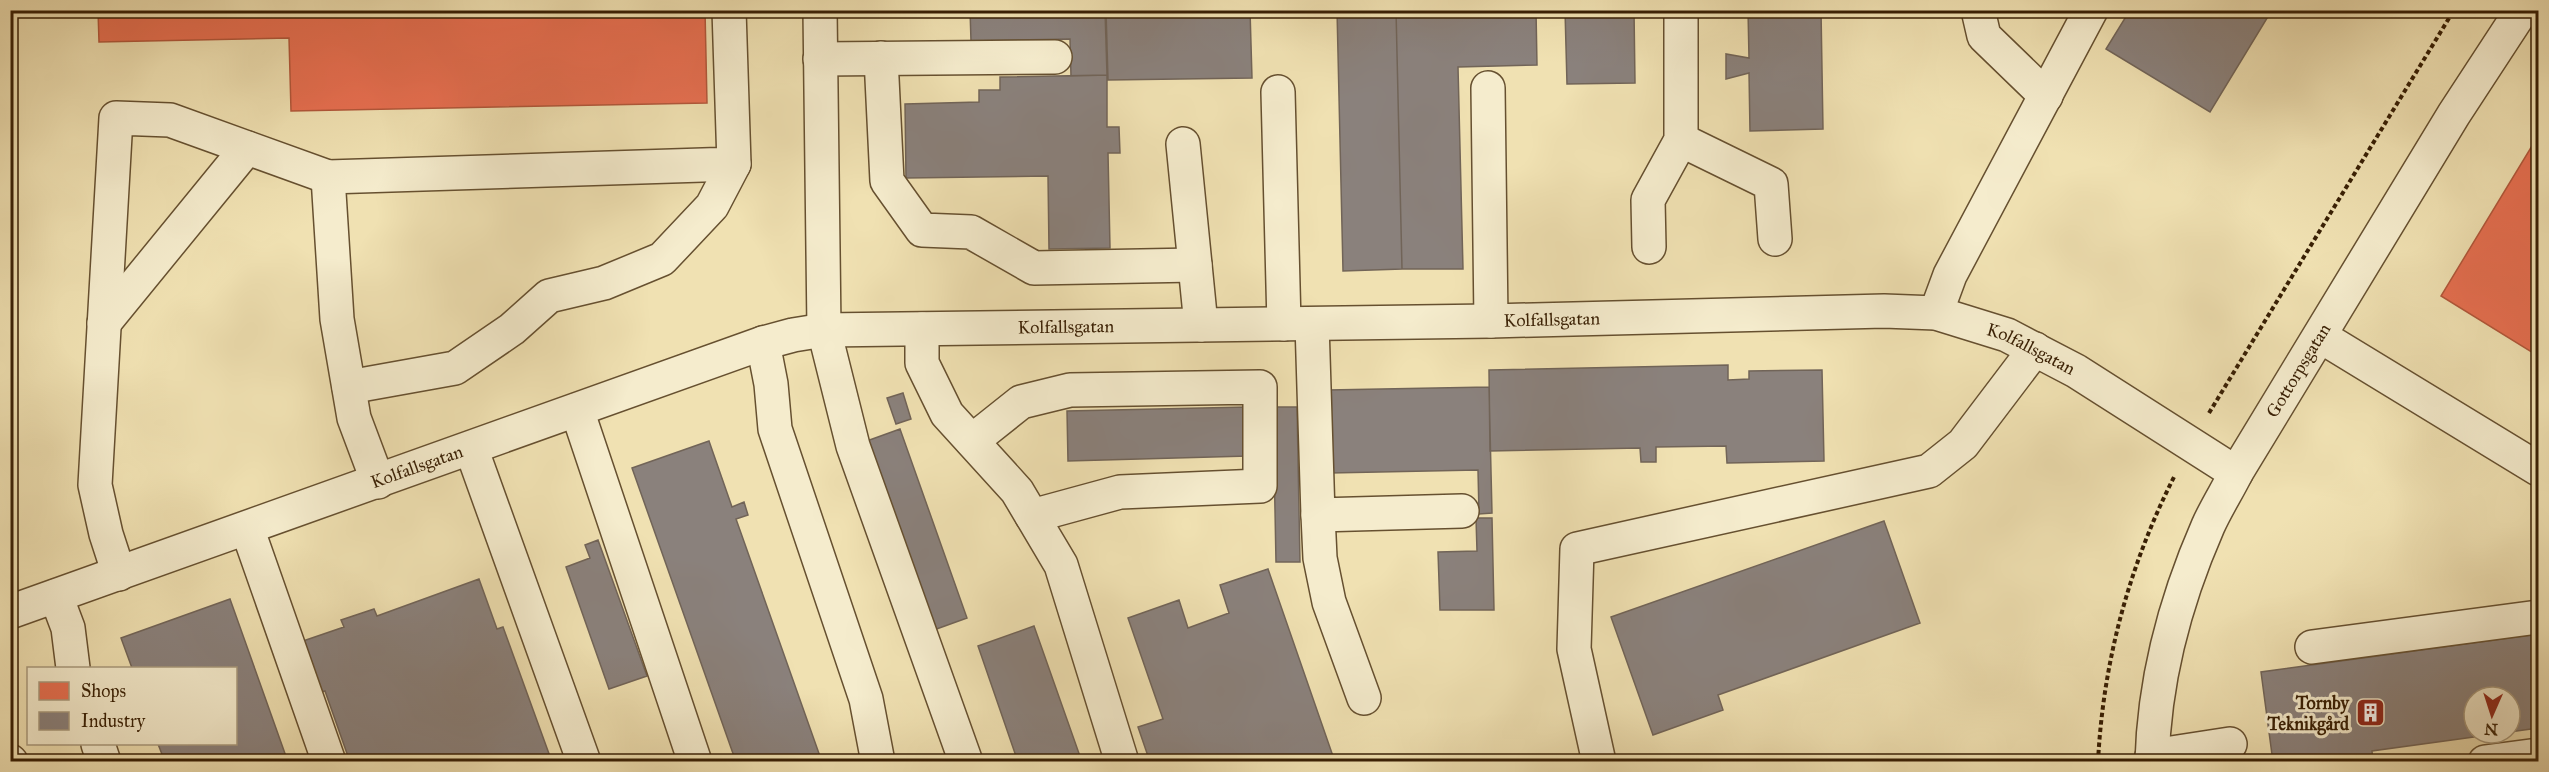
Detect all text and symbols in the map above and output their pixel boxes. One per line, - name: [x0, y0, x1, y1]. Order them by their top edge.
- street label: Kolfallsgatan: [1503, 307, 1601, 332]
- street label: Kolfallsgatan: [1018, 315, 1114, 339]
- street label: Kolfallsgatan: [1984, 318, 2079, 380]
- street label: Gottorpsgatan: [2261, 319, 2335, 422]
- street label: Kolfallsgatan: [368, 440, 466, 493]
- legend: [27, 667, 237, 745]
- text: Shops: [81, 680, 126, 702]
- north arrow: [2462, 685, 2522, 745]
- place label: Tornby Teknikgård: [2267, 692, 2351, 736]
- building icon: Tornby Teknikgård: [2354, 697, 2386, 729]
- text: Industry: [81, 710, 146, 732]
- text: N: [2484, 720, 2499, 739]

